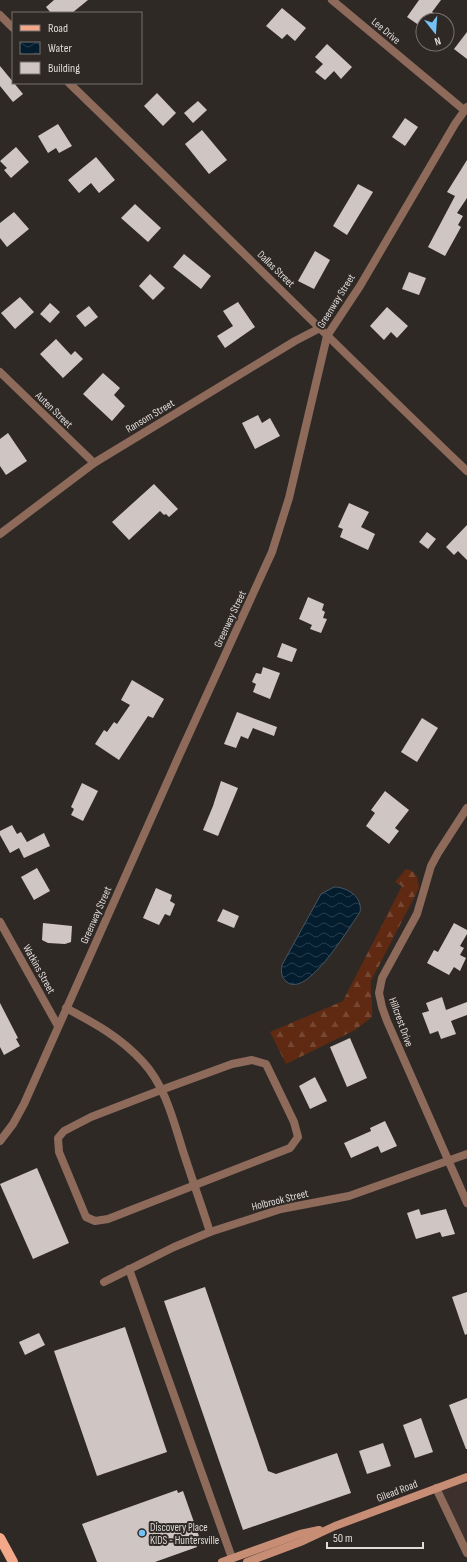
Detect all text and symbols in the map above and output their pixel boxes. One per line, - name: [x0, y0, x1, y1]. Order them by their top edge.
- legend: [12, 12, 142, 84]
- north arrow: [415, 12, 455, 52]
- street label: Lee Drive: [369, 15, 403, 47]
- text: Road: [48, 21, 68, 36]
- text: N: [433, 34, 442, 48]
- text: Water: [48, 41, 72, 56]
- text: Building: [48, 61, 80, 76]
- street label: Dallas Street: [255, 248, 298, 290]
- street label: Greenway Street: [314, 271, 358, 330]
- street label: Auten Street: [32, 388, 76, 431]
- street label: Ransom Street: [123, 396, 177, 436]
- street label: Greenway Street: [211, 588, 249, 650]
- street label: Greenway Street: [78, 884, 115, 946]
- street label: Watkins Street: [20, 942, 58, 996]
- street label: Hillcrest Drive: [386, 995, 416, 1049]
- street label: Holbrook Street: [250, 1187, 310, 1213]
- street label: Gilead Road: [375, 1477, 420, 1505]
- place label: Discovery Place KIDS - Huntersville: [150, 1521, 219, 1547]
- scale bar: [327, 1524, 423, 1550]
- marker: Discovery Place KIDS - Huntersville: [137, 1528, 147, 1538]
- text: 50 m: [333, 1531, 353, 1546]

